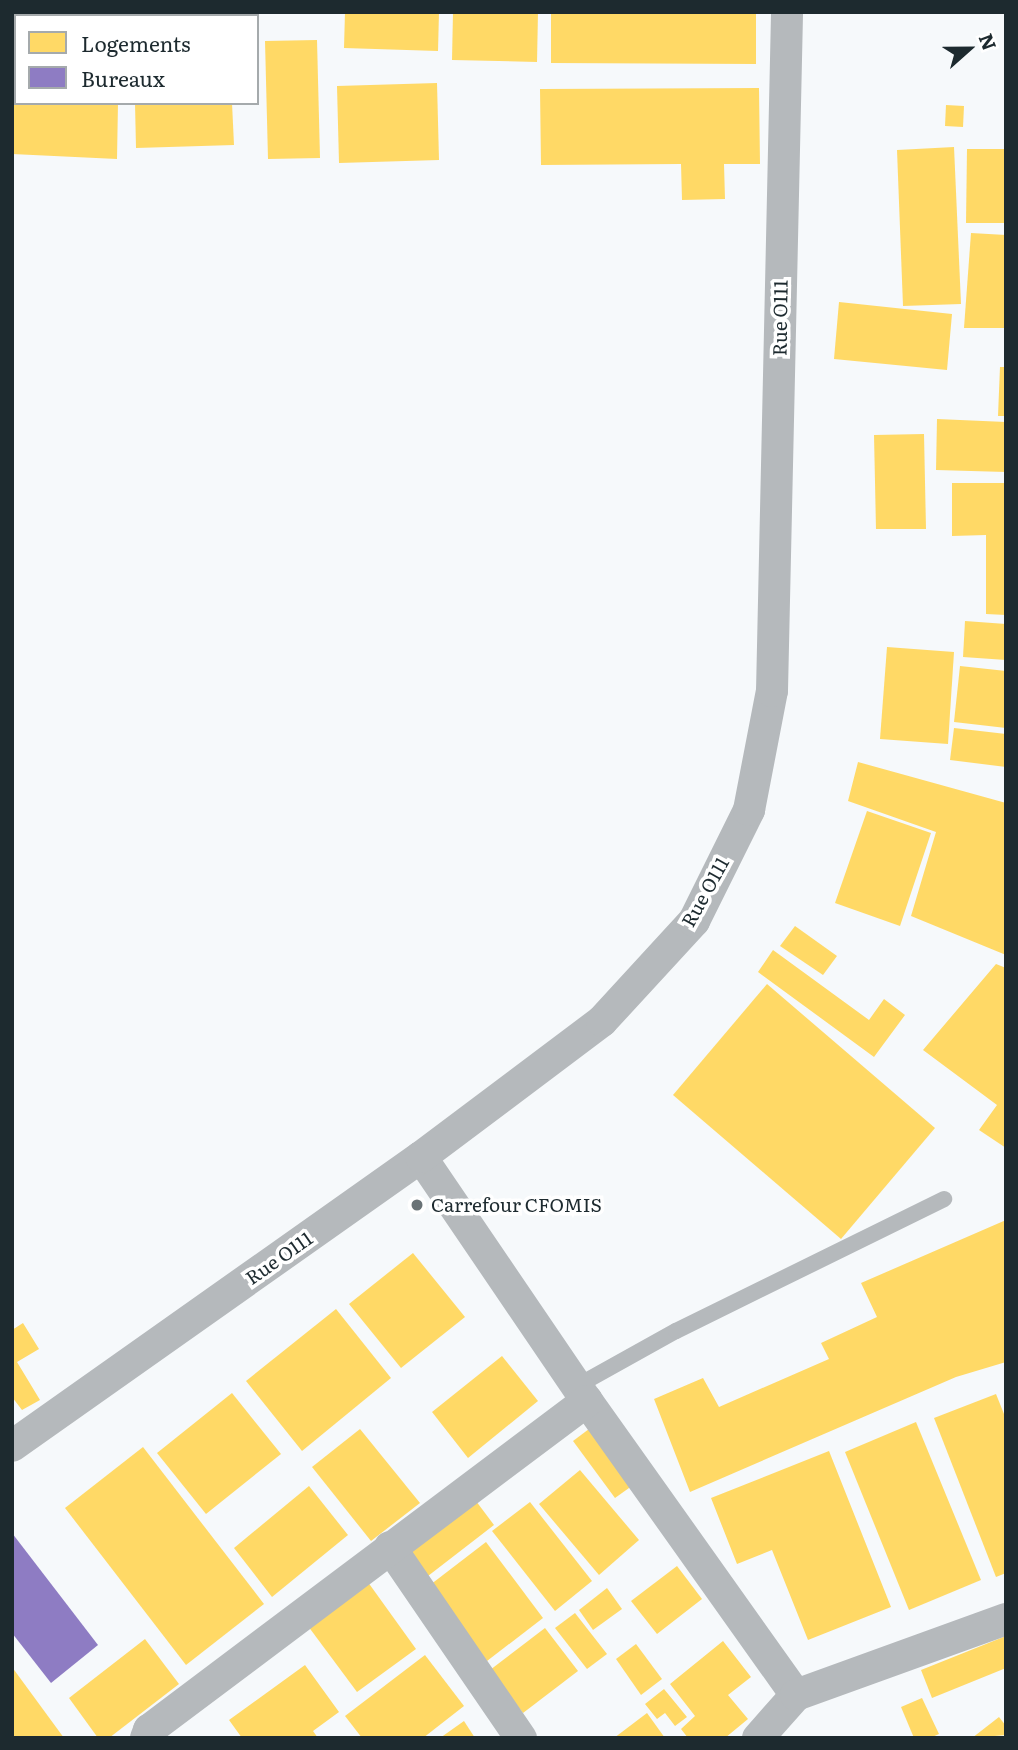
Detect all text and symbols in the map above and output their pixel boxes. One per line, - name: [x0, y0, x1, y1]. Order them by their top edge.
- legend: [14, 14, 259, 105]
- north arrow: [934, 14, 1004, 84]
- text: Logements: [81, 27, 190, 58]
- text: N: [973, 29, 1005, 54]
- text: Bureaux: [81, 62, 165, 93]
- street label: Rue O111: [768, 280, 792, 356]
- street label: Rue O111: [677, 853, 733, 931]
- place label: Carrefour CFOMIS: [431, 1194, 602, 1216]
- marker: Carrefour CFOMIS: [409, 1197, 425, 1213]
- street label: Rue O111: [241, 1227, 317, 1289]

